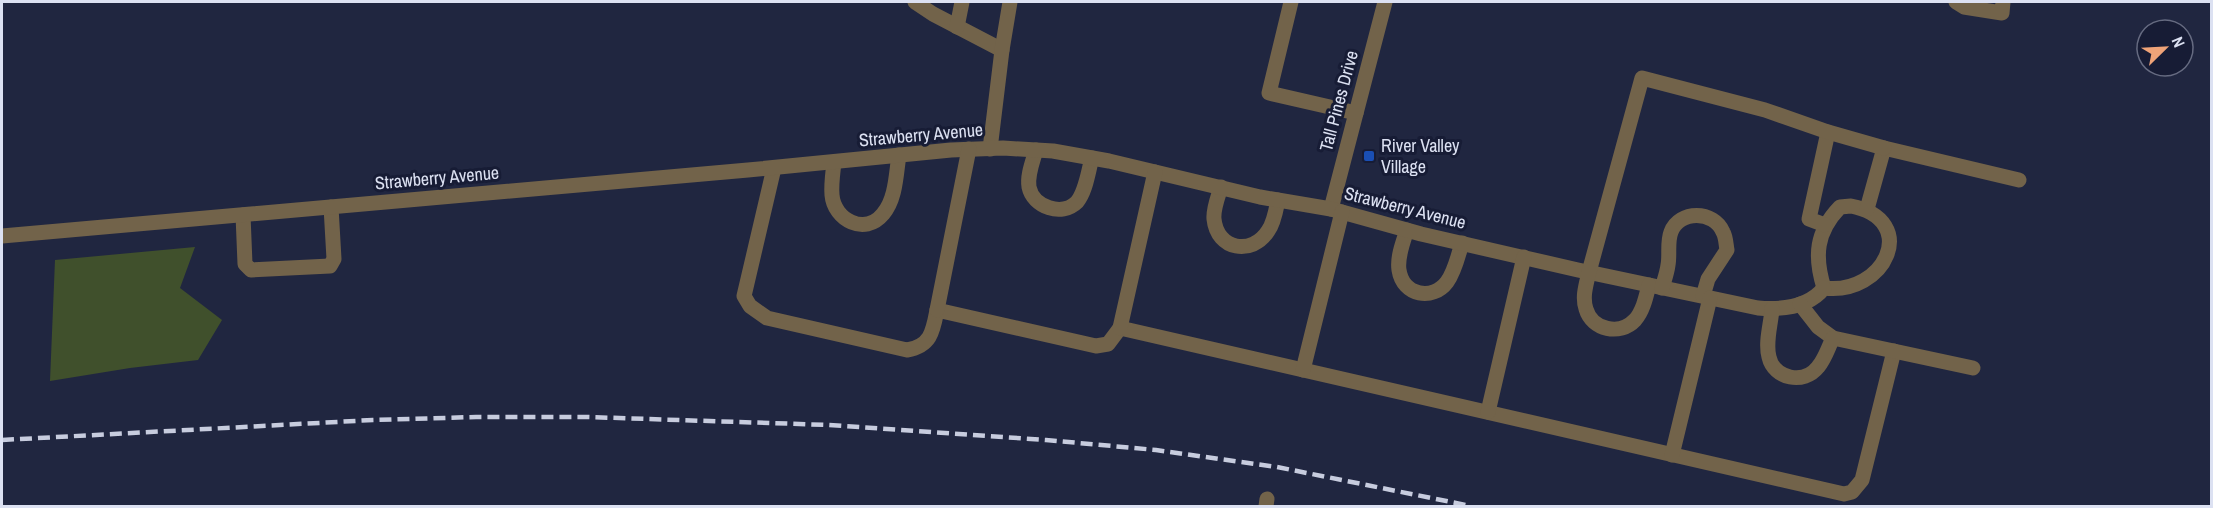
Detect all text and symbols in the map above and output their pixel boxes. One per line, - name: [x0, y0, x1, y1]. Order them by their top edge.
- north arrow: [2135, 18, 2195, 78]
- text: N: [2167, 33, 2191, 51]
- street label: Tall Pines Drive: [1313, 48, 1364, 154]
- street label: Strawberry Avenue: [858, 117, 984, 152]
- place label: River Valley Village: [1381, 133, 1460, 179]
- marker: River Valley Village: [1362, 149, 1376, 163]
- street label: Strawberry Avenue: [374, 160, 500, 195]
- street label: Strawberry Avenue: [1342, 180, 1469, 235]

